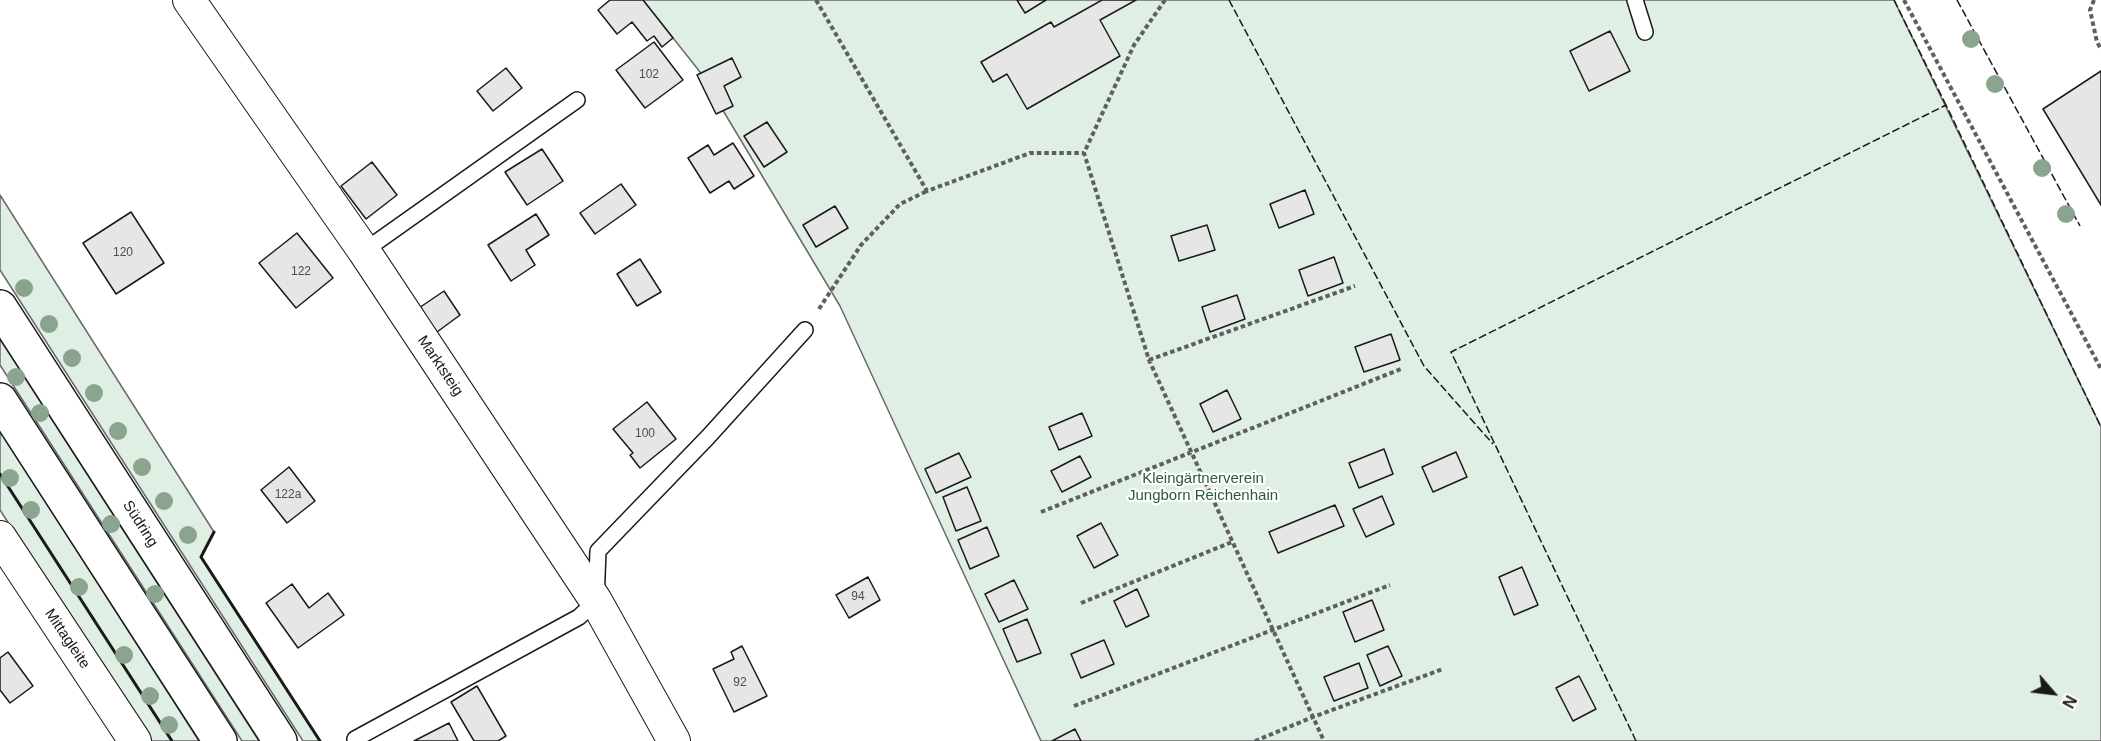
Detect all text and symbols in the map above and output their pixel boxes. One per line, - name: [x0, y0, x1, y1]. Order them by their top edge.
- house number: 102: [639, 68, 659, 82]
- house number: 120: [113, 246, 133, 260]
- house number: 122: [291, 265, 311, 279]
- street label: Marktsteig: [413, 332, 467, 400]
- house number: 100: [635, 427, 655, 441]
- park label: Kleingärtnerverein Jungborn Reichenhain: [1128, 470, 1278, 505]
- house number: 122a: [275, 488, 301, 502]
- street label: Südring: [118, 497, 162, 551]
- house number: 94: [851, 590, 865, 604]
- street label: Mittagleite: [40, 606, 94, 672]
- north arrow: [2023, 663, 2083, 723]
- house number: 92: [733, 676, 747, 690]
- text: N: [2059, 693, 2080, 711]

